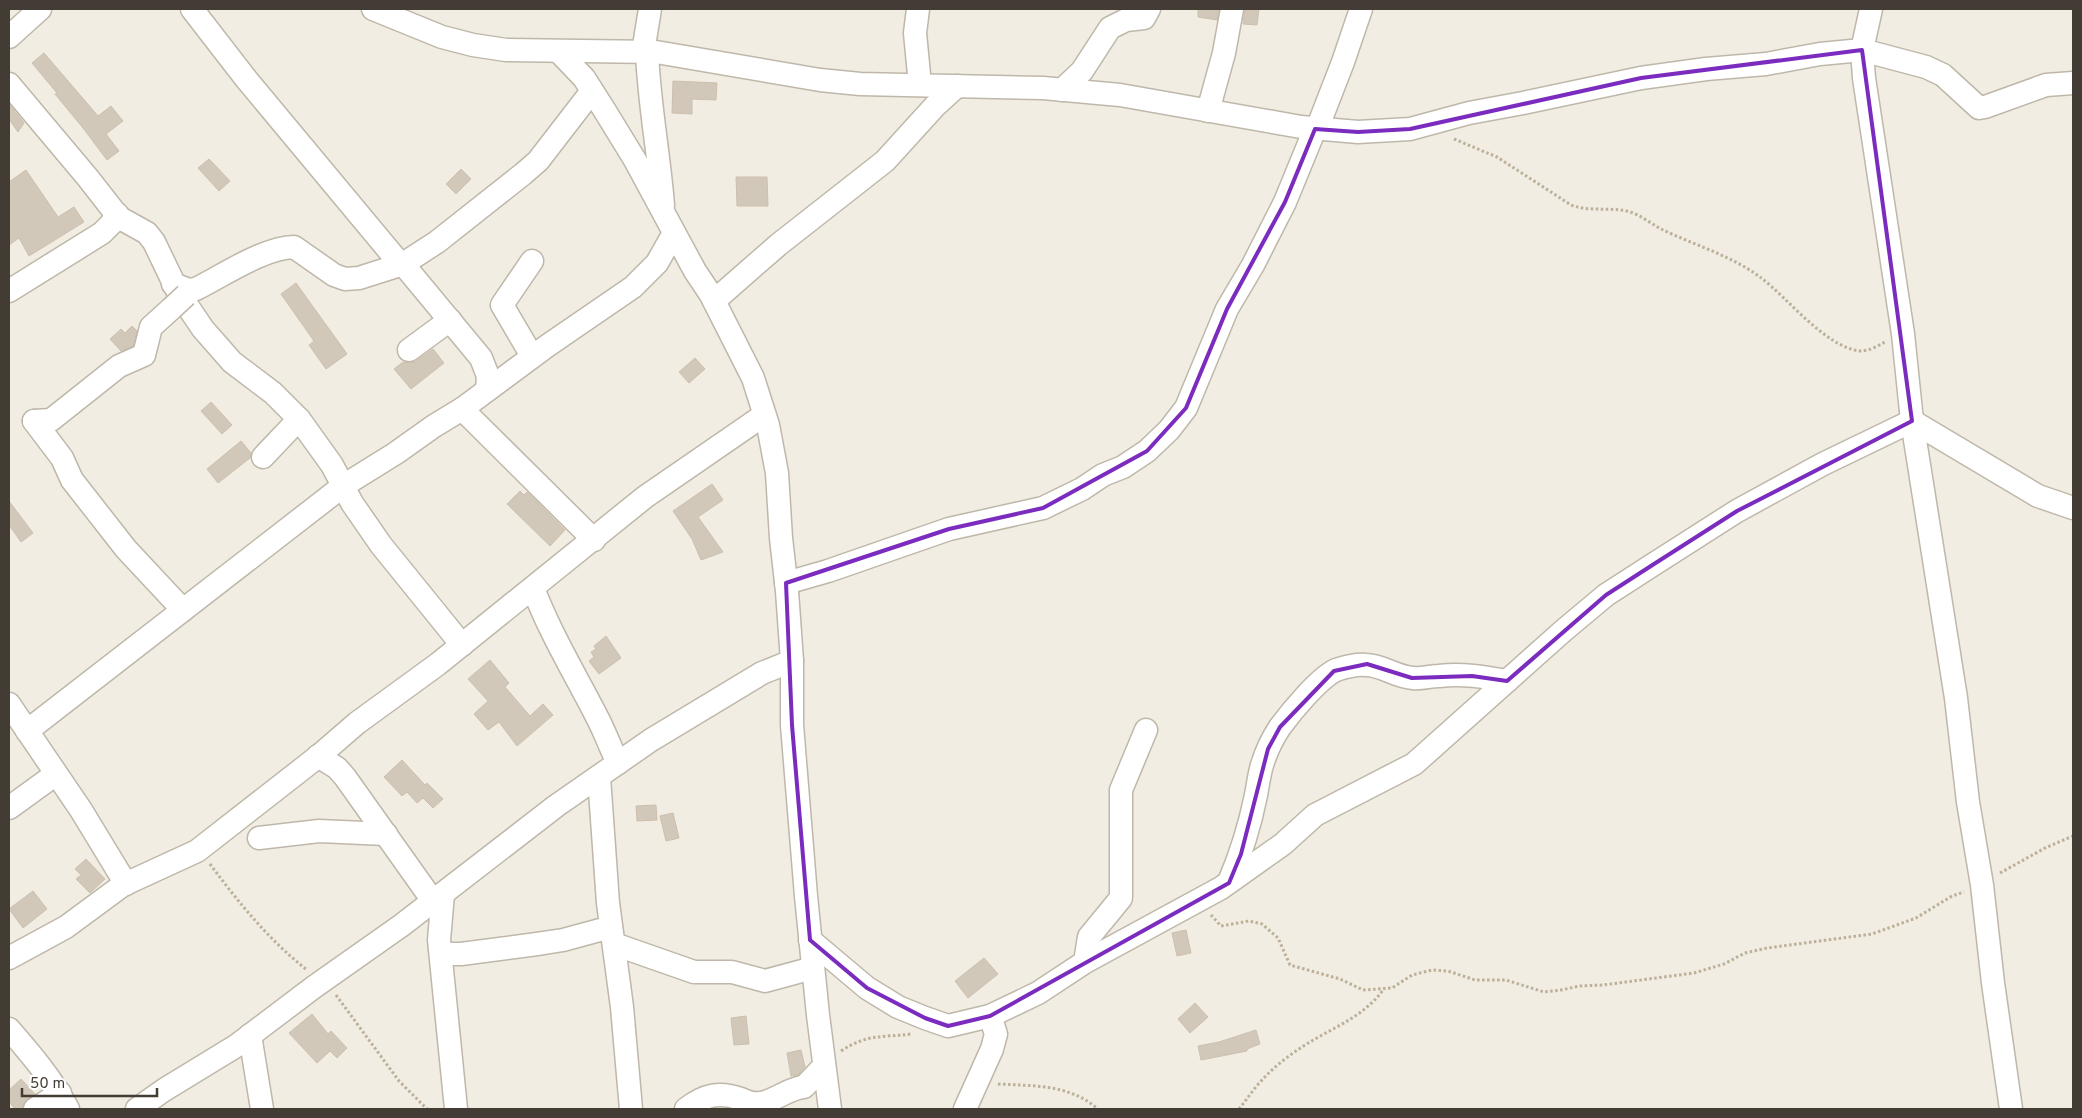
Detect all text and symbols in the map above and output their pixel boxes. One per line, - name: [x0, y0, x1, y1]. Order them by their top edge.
- scale bar: [22, 1066, 158, 1098]
- text: 50 m: [30, 1075, 65, 1094]

